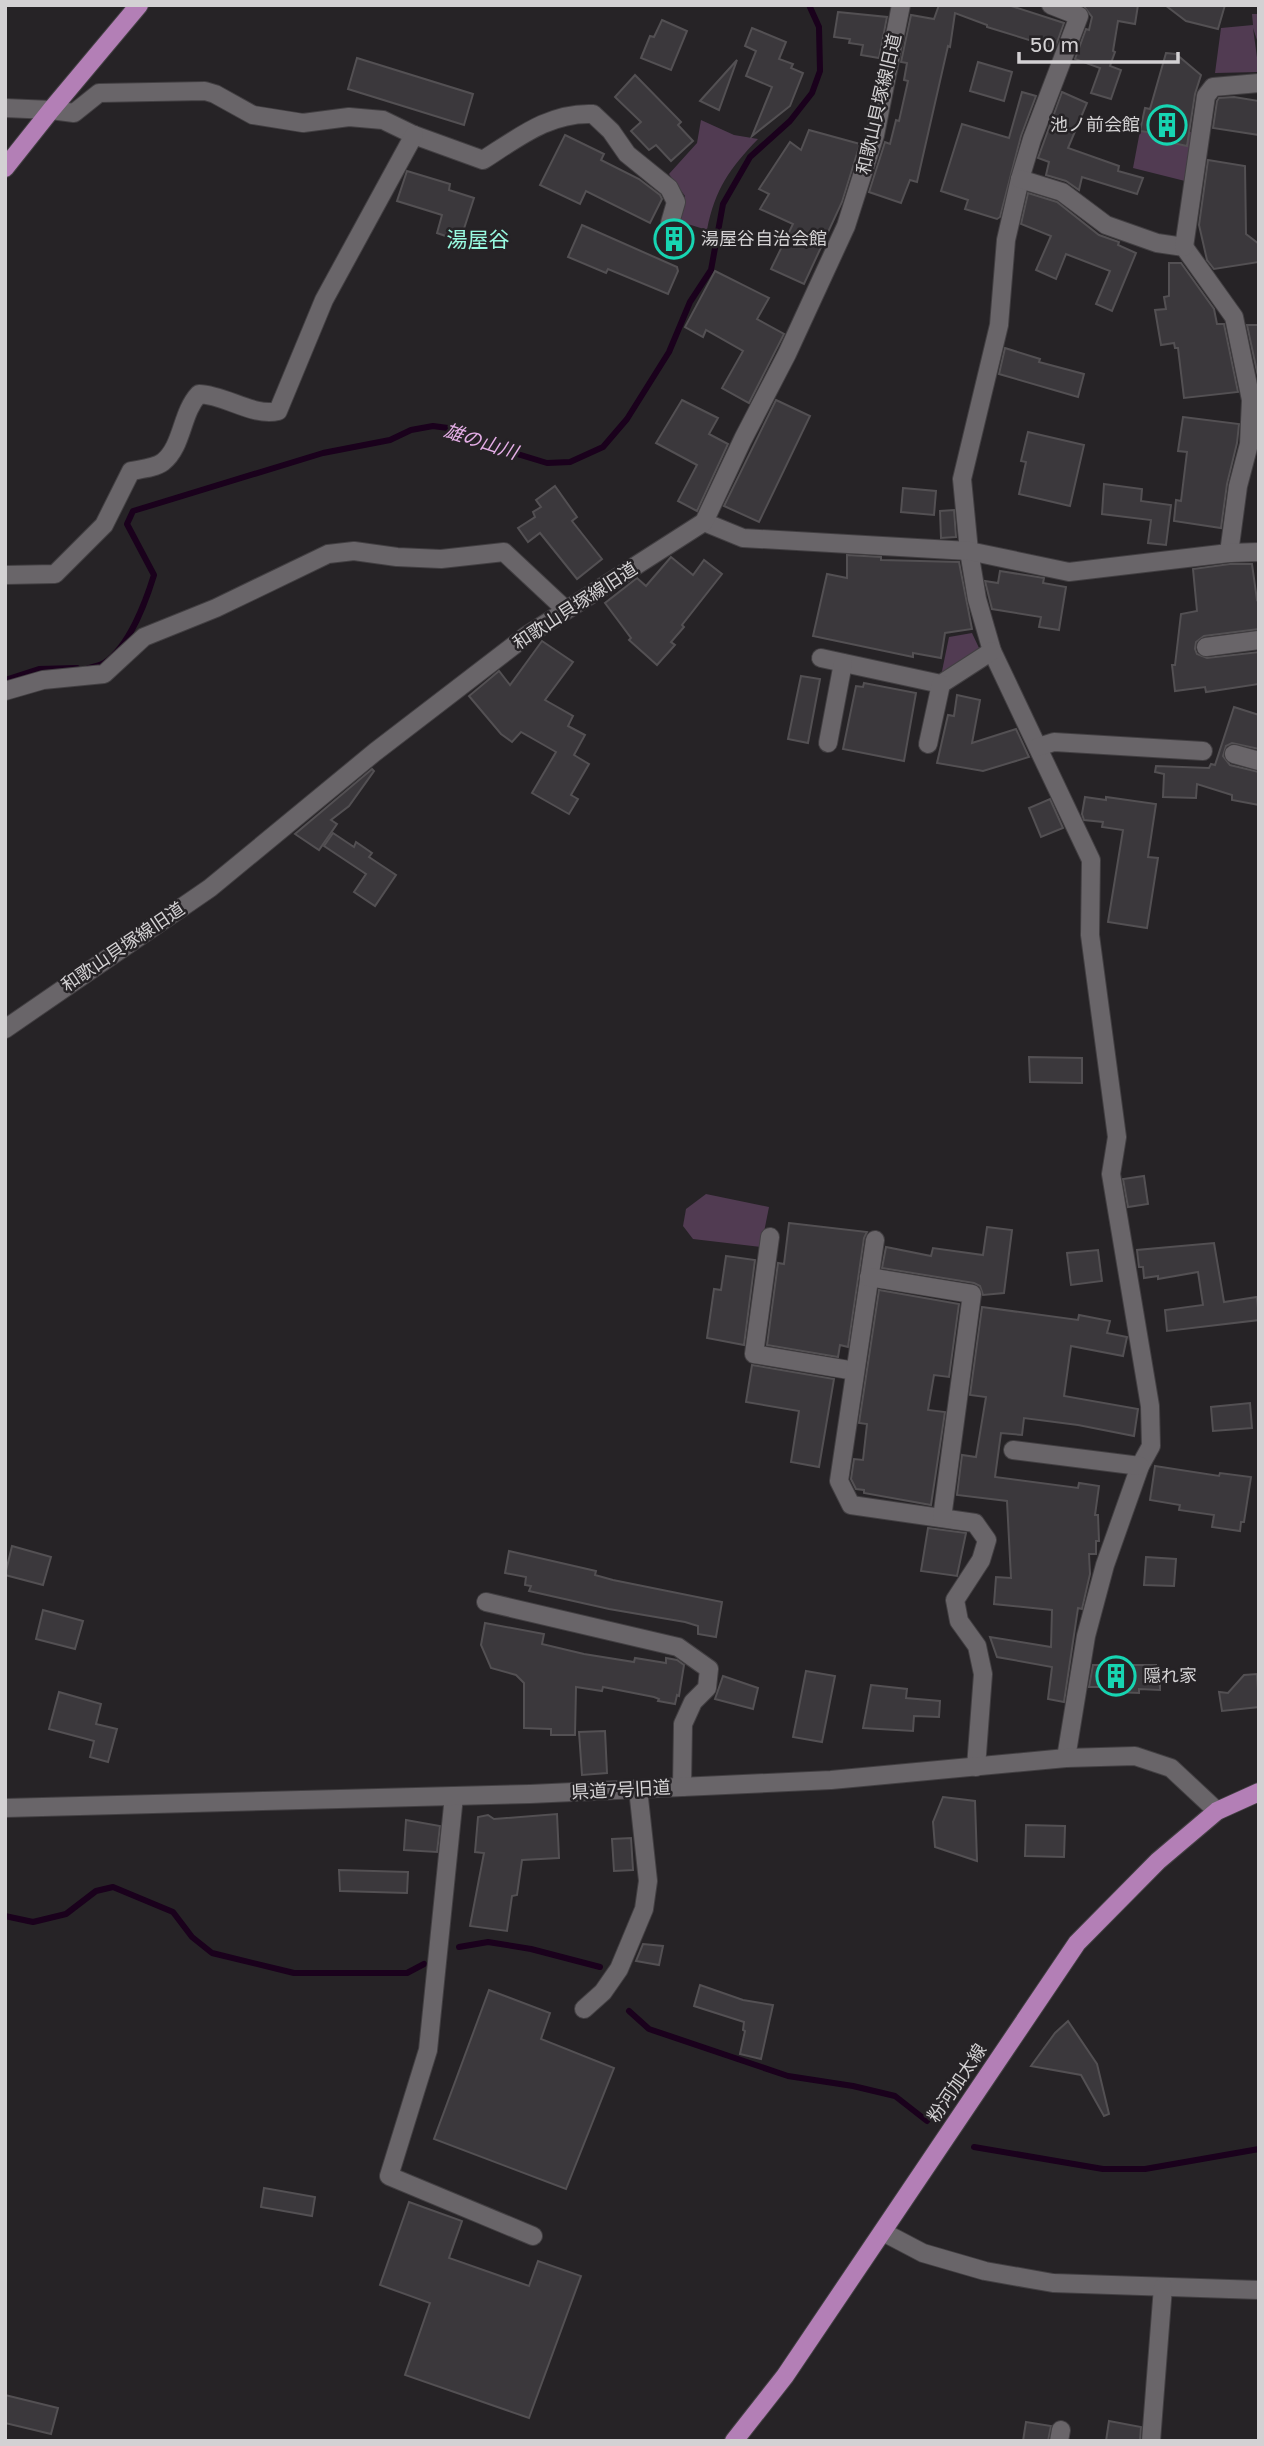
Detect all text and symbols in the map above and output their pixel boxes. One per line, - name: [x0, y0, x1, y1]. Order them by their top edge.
- scale bar: [1019, 21, 1178, 65]
- street label: 和歌山貝塚線旧道: [851, 31, 905, 176]
- text: 50 m: [1030, 31, 1079, 57]
- building icon: 池ノ前会館: [1146, 104, 1188, 146]
- place label: 池ノ前会館: [1050, 113, 1140, 135]
- building icon: 湯屋谷自治会館: [653, 218, 695, 260]
- district label: 湯屋谷: [447, 226, 510, 252]
- place label: 湯屋谷自治会館: [701, 227, 827, 249]
- water label: 雄の山川: [441, 418, 523, 464]
- street label: 和歌山貝塚線旧道: [508, 557, 641, 654]
- street label: 和歌山貝塚線旧道: [57, 897, 188, 996]
- building icon: 隠れ家: [1095, 1655, 1137, 1697]
- place label: 隠れ家: [1143, 1664, 1197, 1686]
- street label: 県道7号旧道: [571, 1775, 671, 1803]
- street label: 粉河加太線: [922, 2039, 990, 2126]

